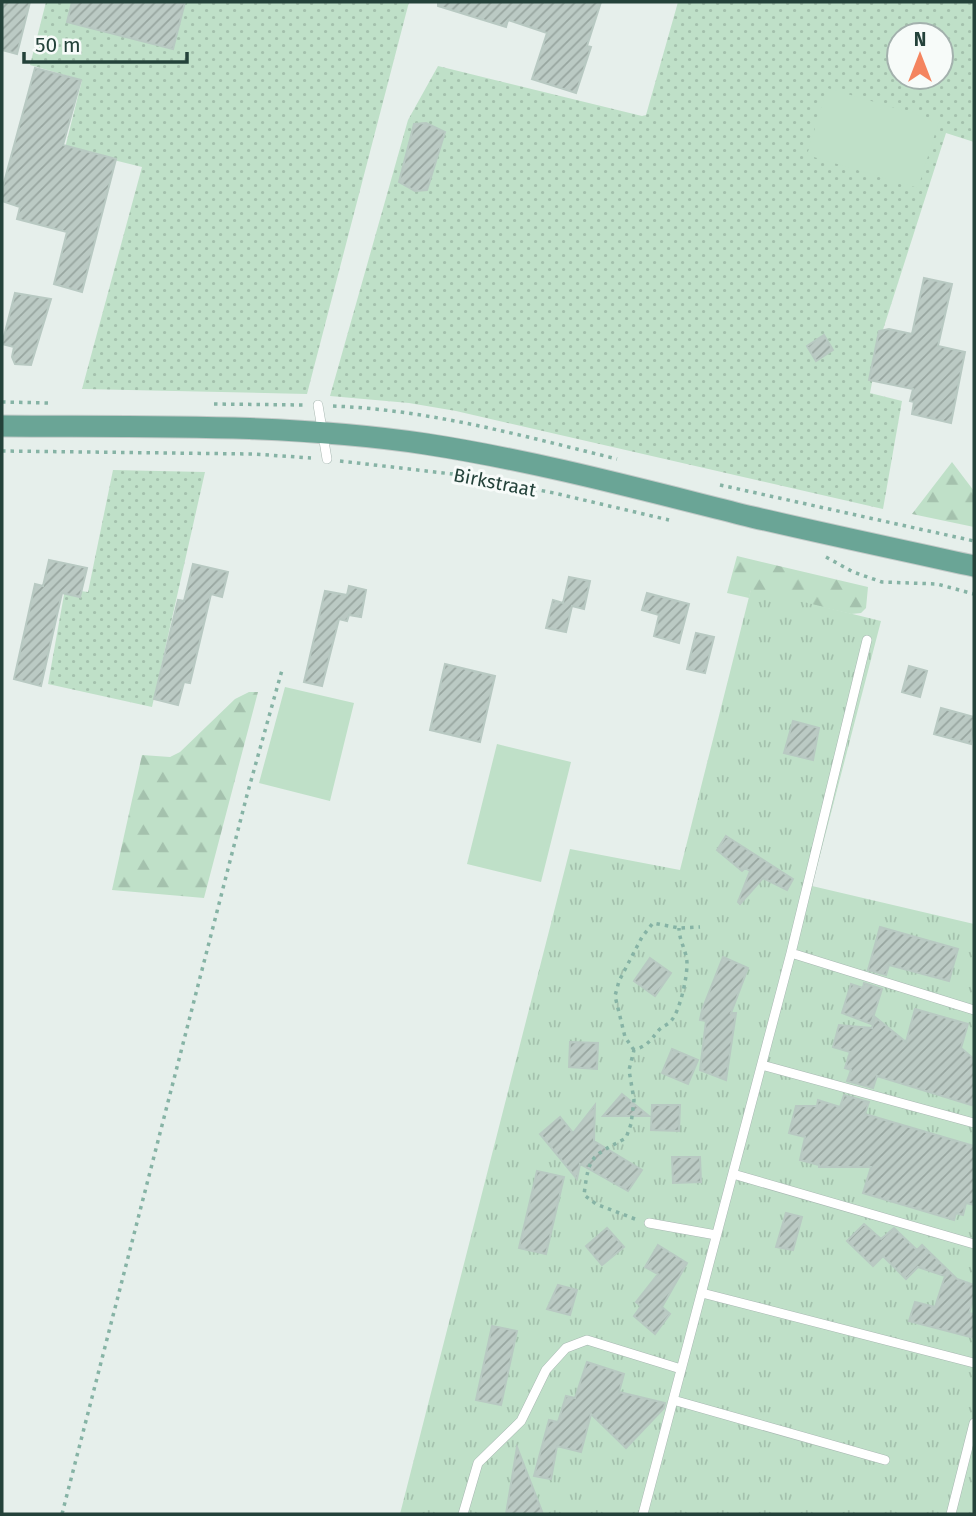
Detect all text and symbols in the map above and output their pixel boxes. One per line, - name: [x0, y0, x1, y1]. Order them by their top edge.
- scale bar: [24, 21, 187, 65]
- north arrow: [885, 21, 955, 91]
- text: N: [914, 28, 926, 51]
- text: 50 m: [35, 32, 81, 58]
- street label: Birkstraat: [452, 463, 538, 502]

